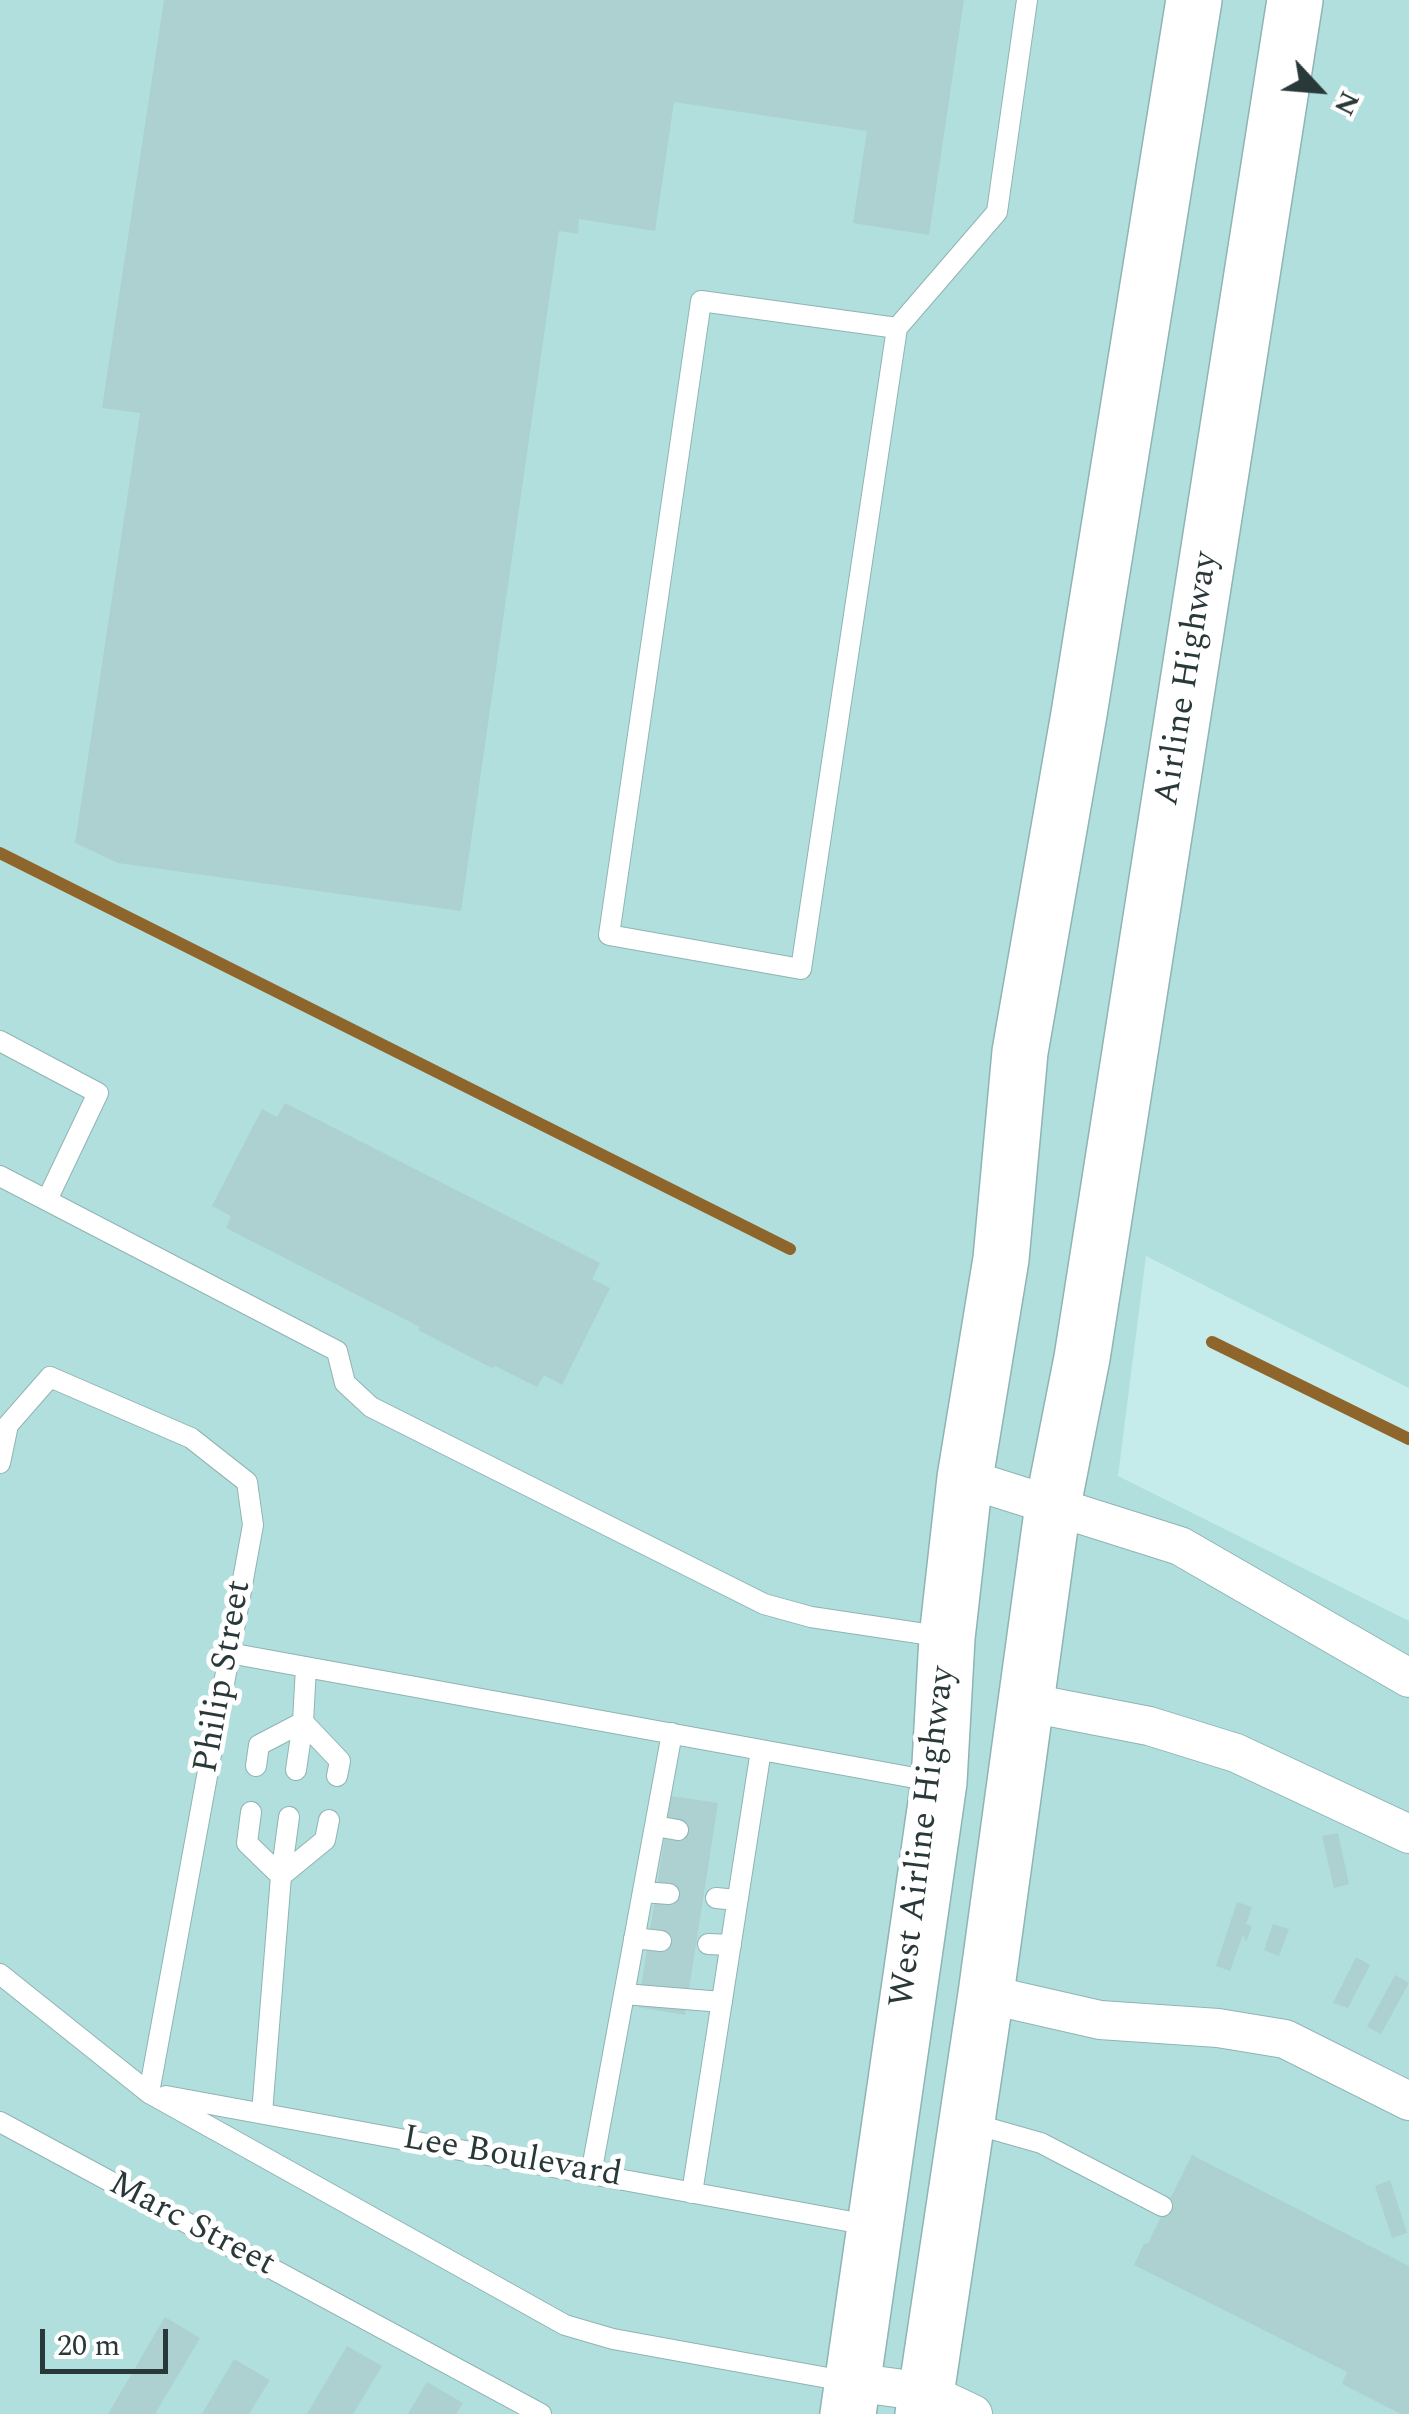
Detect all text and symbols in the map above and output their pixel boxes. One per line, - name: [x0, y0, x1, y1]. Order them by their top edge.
- north arrow: [1269, 40, 1369, 140]
- text: N: [1322, 84, 1371, 123]
- street label: Airline Highway: [1148, 549, 1230, 809]
- street label: Philip Street: [187, 1577, 263, 1777]
- street label: West Airline Highway: [883, 1664, 967, 2010]
- street label: Lee Boulevard: [399, 2119, 625, 2199]
- street label: Marc Street: [101, 2165, 281, 2287]
- scale bar: [45, 2309, 172, 2371]
- text: 20 m: [57, 2323, 120, 2369]

